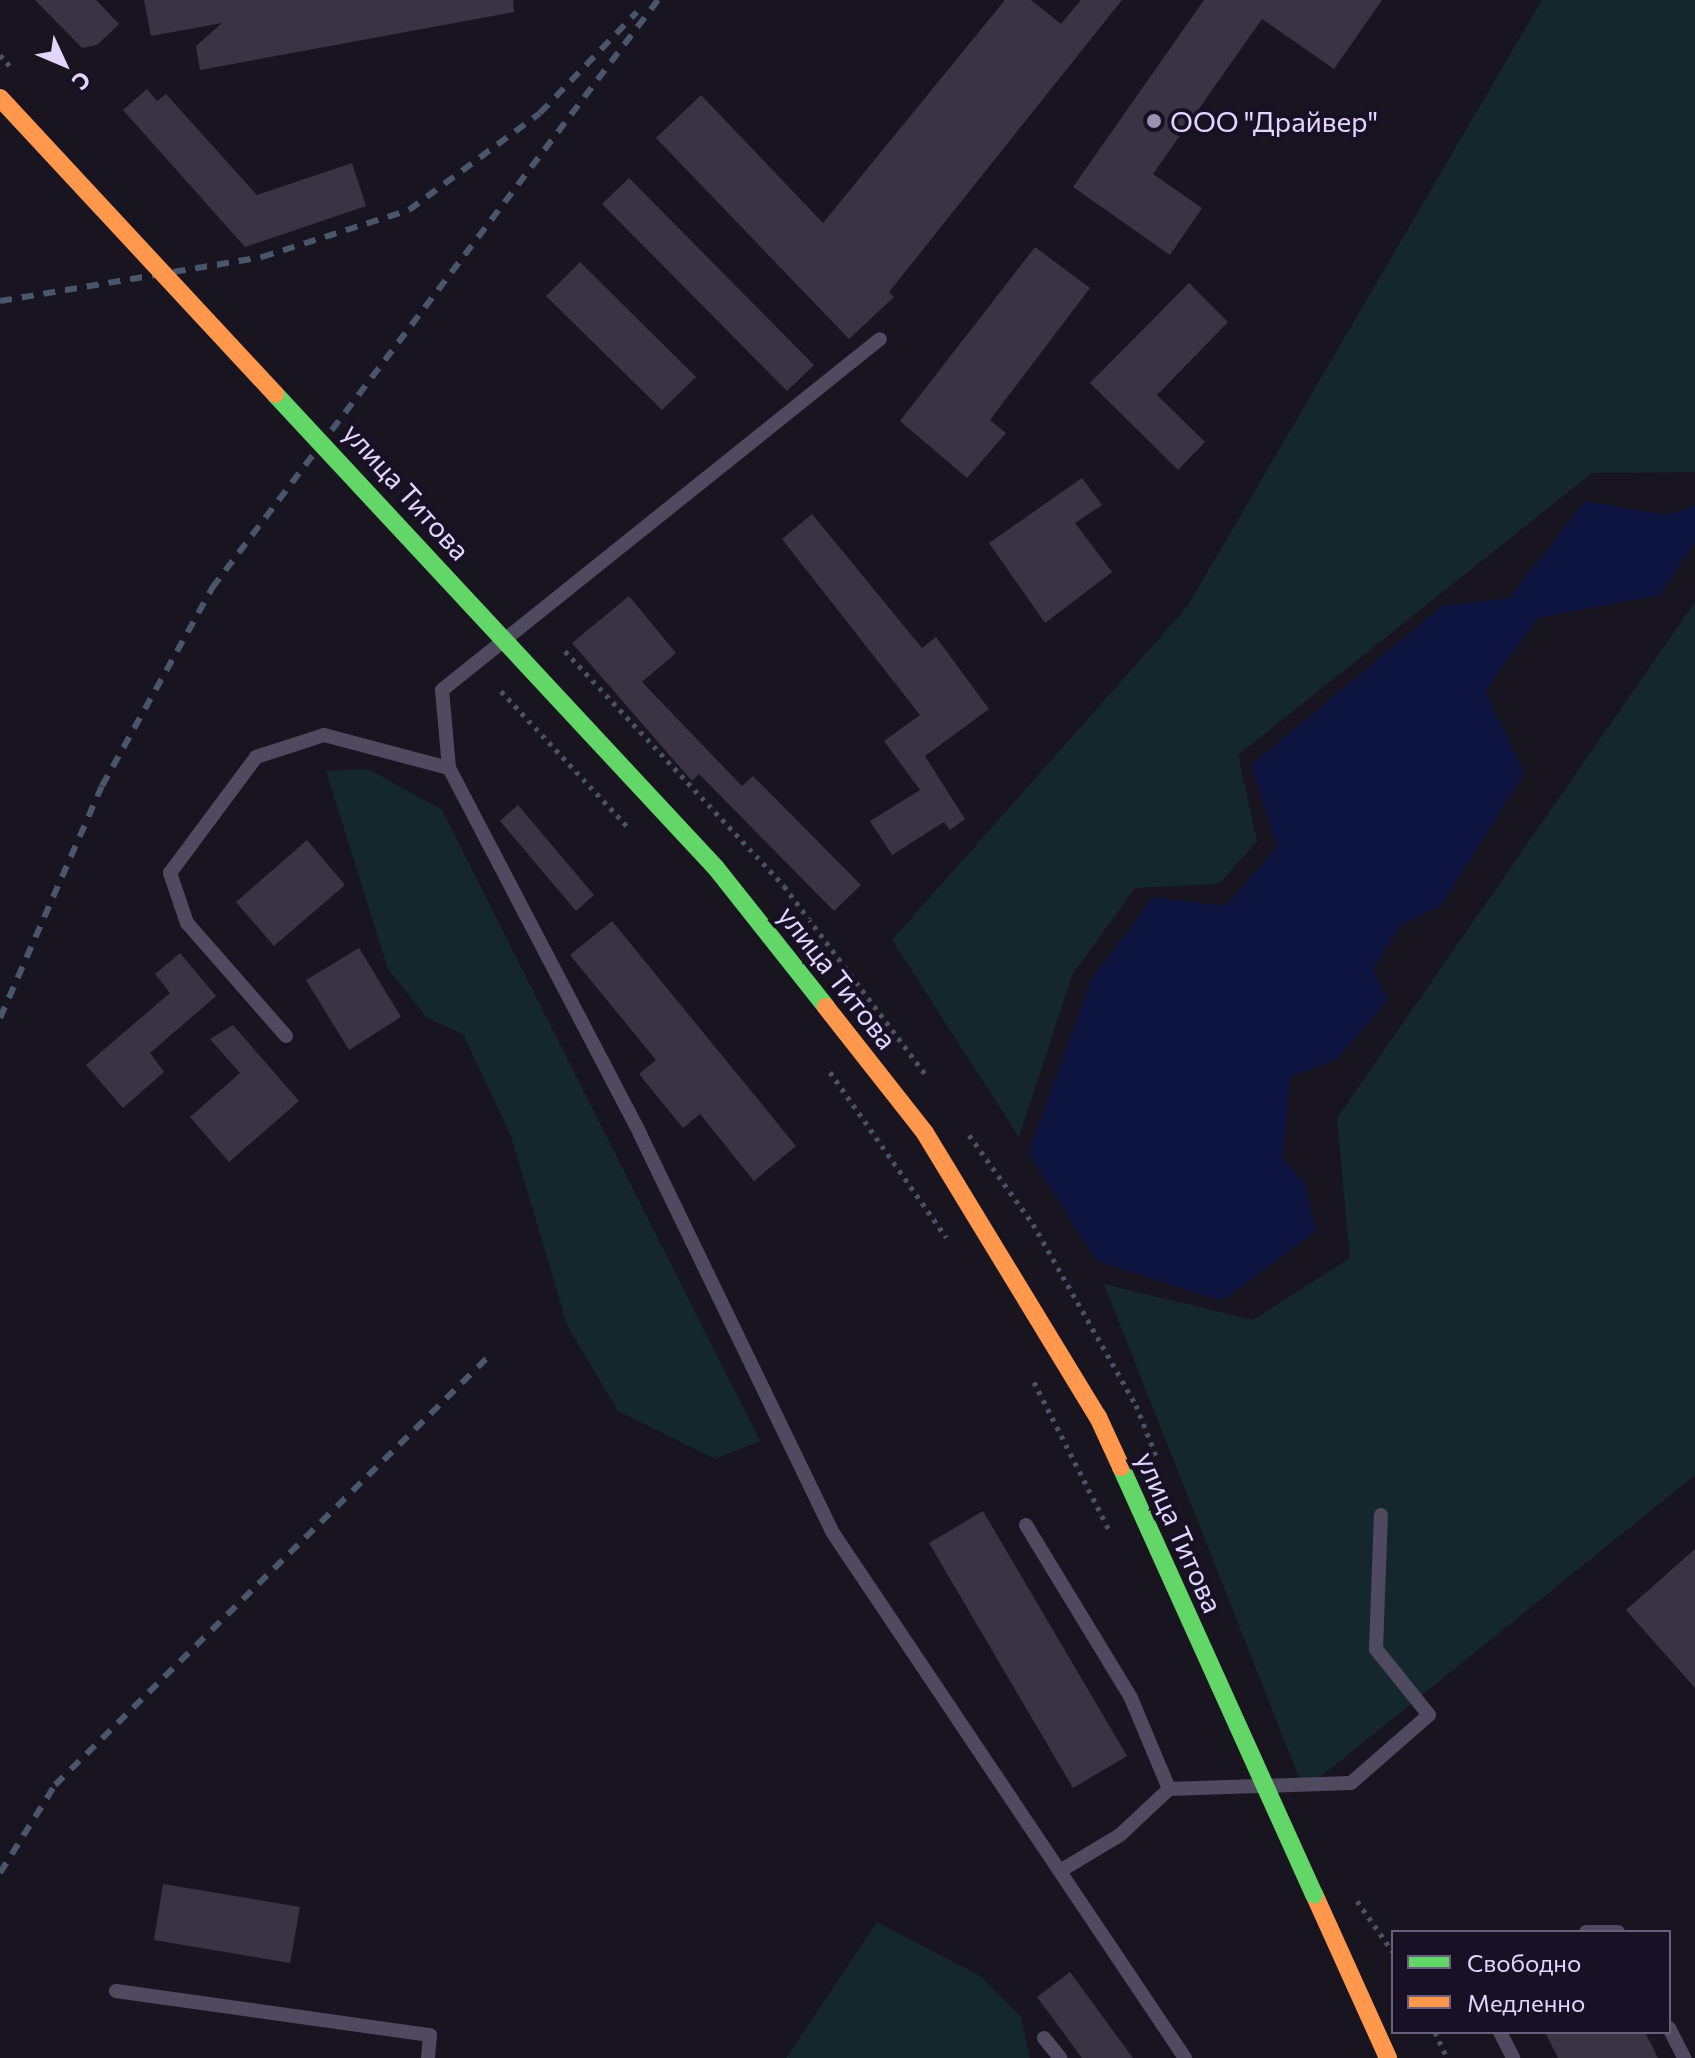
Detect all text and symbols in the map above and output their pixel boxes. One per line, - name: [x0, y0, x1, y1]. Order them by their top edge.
- north arrow: [24, 24, 104, 104]
- text: С: [67, 66, 97, 96]
- place label: ООО "Драйвер": [1170, 104, 1378, 138]
- marker: ООО "Драйвер": [1145, 112, 1163, 130]
- street label: улица Титова: [337, 416, 477, 566]
- street label: улица Титова: [772, 899, 904, 1055]
- street label: улица Титова: [1130, 1446, 1230, 1618]
- legend: [1391, 1930, 1671, 2034]
- text: Свободно: [1467, 1948, 1581, 1977]
- text: Медленно: [1467, 1988, 1585, 2017]

